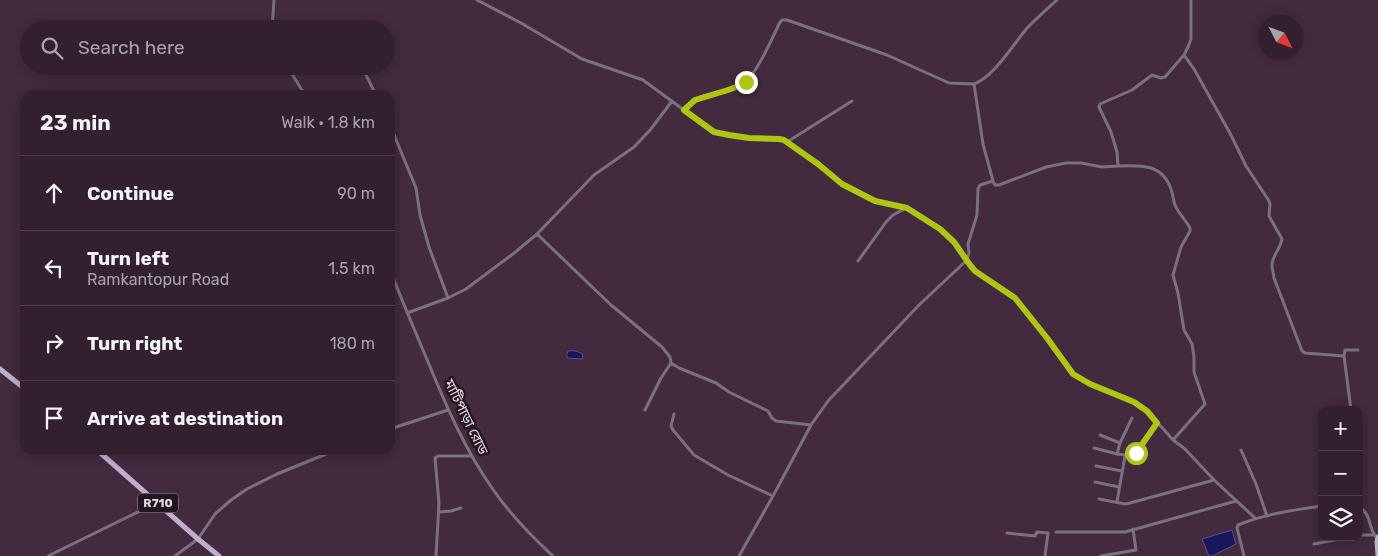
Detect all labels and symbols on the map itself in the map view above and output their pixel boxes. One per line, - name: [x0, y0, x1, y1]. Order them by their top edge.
- north arrow: [1258, 15, 1303, 60]
- route end: [735, 71, 758, 94]
- street label: মাটিপাড়া রোড: [440, 376, 492, 458]
- route start: [1125, 442, 1148, 465]
- road number: R710: [138, 493, 178, 512]

